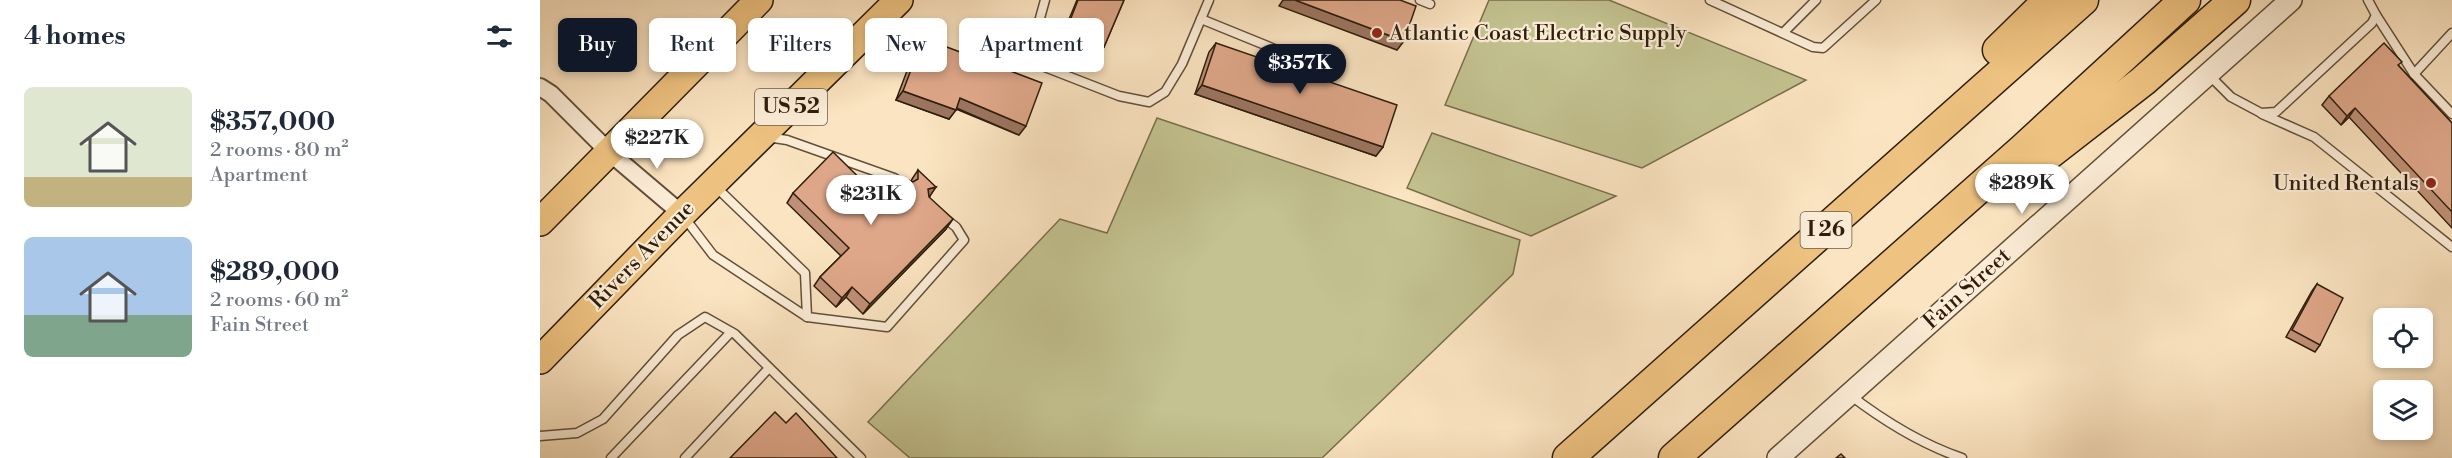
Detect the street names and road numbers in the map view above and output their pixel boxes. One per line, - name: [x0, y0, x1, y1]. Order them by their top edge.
- road number: US 52: [755, 89, 827, 125]
- street label: Rivers Avenue: [584, 195, 700, 315]
- road number: I 26: [1800, 212, 1852, 248]
- street label: Fain Street: [1918, 242, 2017, 335]

